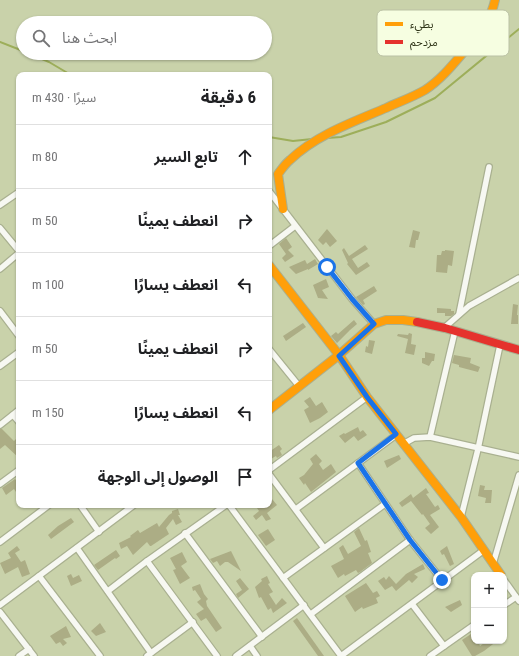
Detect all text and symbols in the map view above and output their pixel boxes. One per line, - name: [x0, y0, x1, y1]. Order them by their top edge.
- legend: [377, 10, 509, 56]
- search box: [16, 16, 272, 60]
- text: بطيء: [410, 18, 433, 34]
- icon: search: [30, 27, 52, 49]
- text: ابحث هنا: [62, 29, 117, 47]
- text: مزدحم: [410, 36, 438, 51]
- text: 6 دقيقة: [201, 87, 256, 107]
- text: سيرًا · 430 m: [32, 90, 96, 105]
- icon: ahead: [234, 146, 256, 168]
- text: تابع السير: [154, 148, 218, 166]
- text: 80 m: [32, 149, 58, 164]
- icon: right: [234, 210, 256, 232]
- text: انعطف يمينًا: [138, 212, 218, 230]
- text: 50 m: [32, 213, 58, 228]
- route start: [318, 258, 336, 276]
- icon: left: [234, 274, 256, 296]
- text: انعطف يسارًا: [134, 276, 218, 294]
- text: 100 m: [32, 277, 64, 292]
- icon: right: [234, 338, 256, 360]
- text: انعطف يمينًا: [138, 340, 218, 358]
- text: 50 m: [32, 341, 58, 356]
- icon: left: [234, 402, 256, 424]
- text: انعطف يسارًا: [134, 404, 218, 422]
- text: 150 m: [32, 405, 64, 420]
- icon: arrive: [234, 466, 256, 488]
- text: الوصول إلى الوجهة: [98, 468, 218, 486]
- route end: [433, 571, 451, 589]
- map controls: [471, 572, 507, 644]
- button: +: [471, 572, 507, 608]
- button: −: [471, 608, 507, 644]

